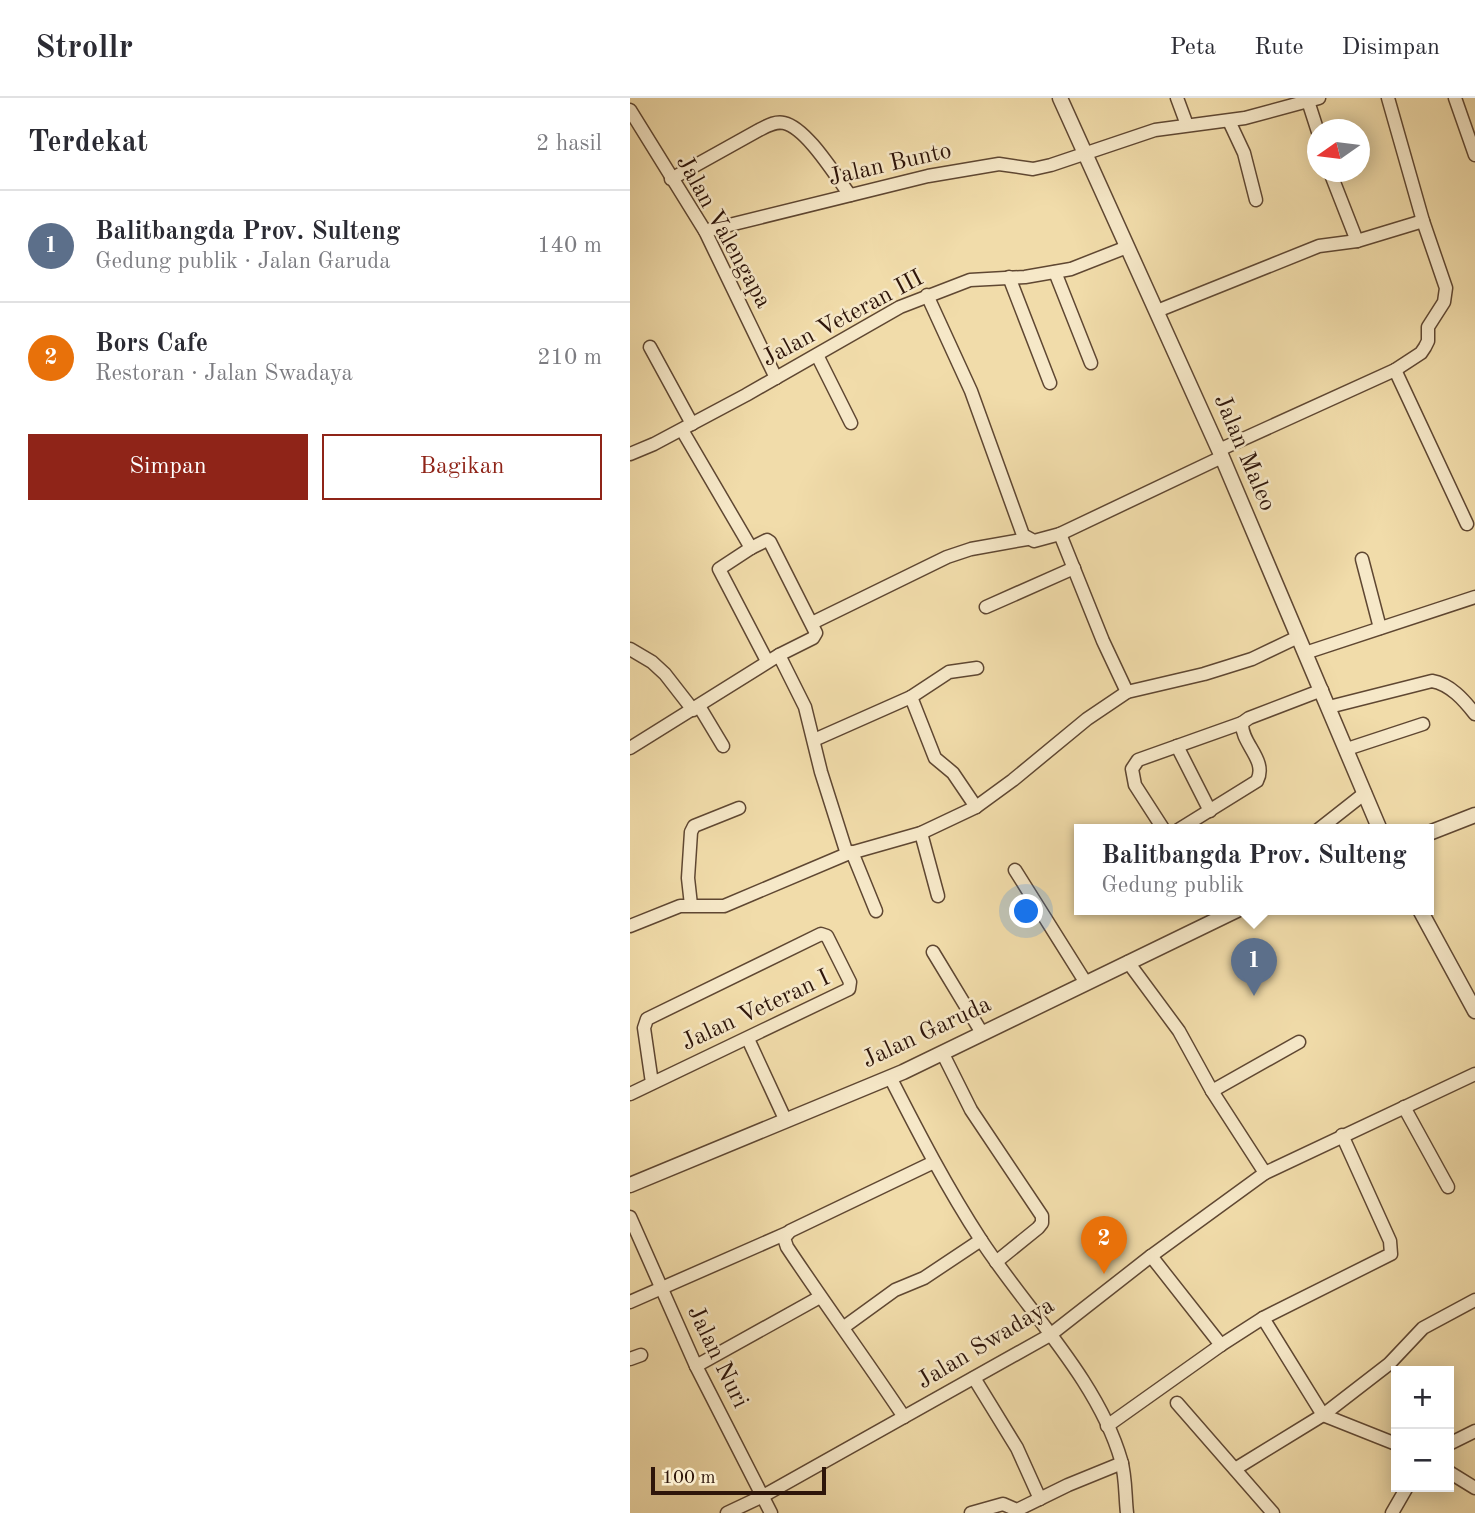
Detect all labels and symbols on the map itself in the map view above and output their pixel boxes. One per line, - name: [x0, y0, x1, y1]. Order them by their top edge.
- north arrow: [1307, 119, 1370, 182]
- street label: Jalan Bunto: [826, 139, 954, 191]
- street label: Jalan Valengapa: [671, 151, 775, 313]
- street label: Jalan Veteran III: [758, 266, 928, 372]
- street label: Jalan Maleo: [1209, 391, 1279, 515]
- your location: [1009, 894, 1043, 928]
- pin: 1: [1231, 938, 1277, 996]
- street label: Jalan Veteran I: [678, 966, 834, 1056]
- street label: Jalan Garuda: [859, 993, 995, 1073]
- pin: 2: [1081, 1216, 1127, 1274]
- street label: Jalan Swadaya: [913, 1294, 1059, 1394]
- street label: Jalan Nuri: [682, 1302, 752, 1412]
- scale bar: [651, 1464, 826, 1496]

